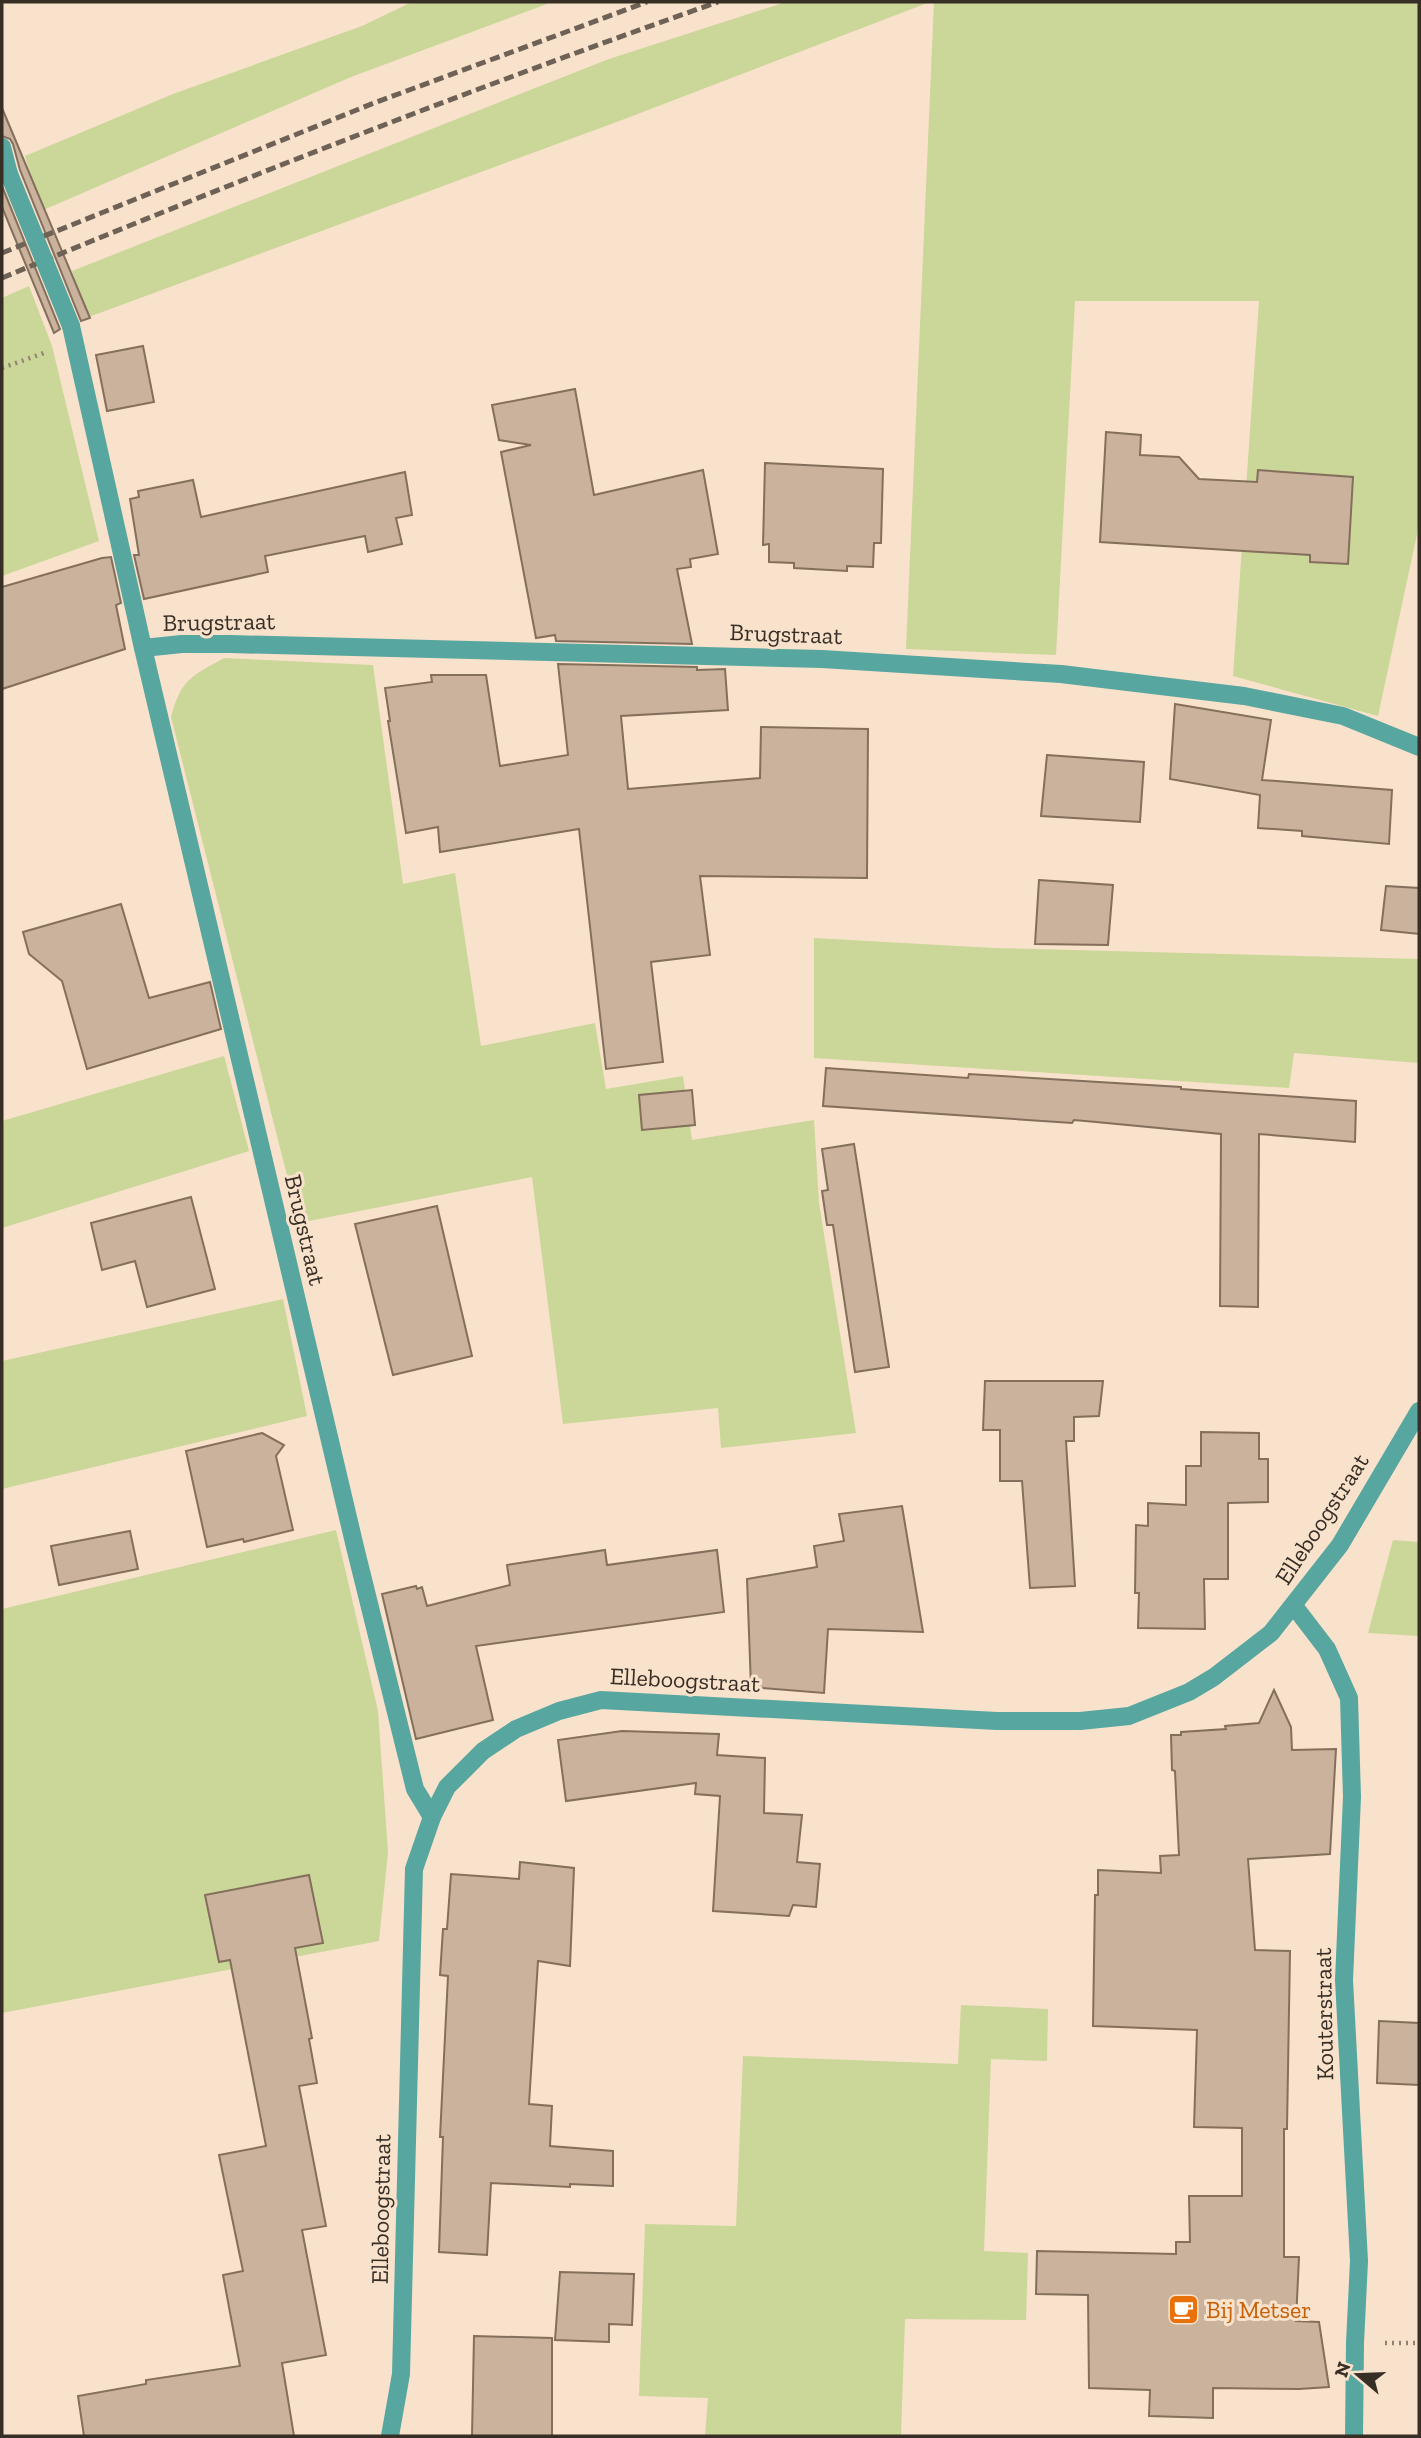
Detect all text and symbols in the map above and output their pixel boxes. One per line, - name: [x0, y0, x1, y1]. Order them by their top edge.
- street label: Brugstraat: [162, 606, 276, 637]
- street label: Brugstraat: [729, 617, 843, 650]
- street label: Brugstraat: [279, 1172, 332, 1288]
- street label: Elleboogstraat: [1268, 1448, 1375, 1590]
- street label: Elleboogstraat: [609, 1661, 761, 1698]
- street label: Kouterstraat: [1308, 1947, 1339, 2081]
- street label: Elleboogstraat: [365, 2133, 396, 2284]
- cafe icon: Bij Metser: [1166, 2293, 1200, 2327]
- place label: Bij Metser: [1206, 2295, 1311, 2324]
- north arrow: [1323, 2340, 1393, 2410]
- text: N: [1329, 2359, 1356, 2380]

